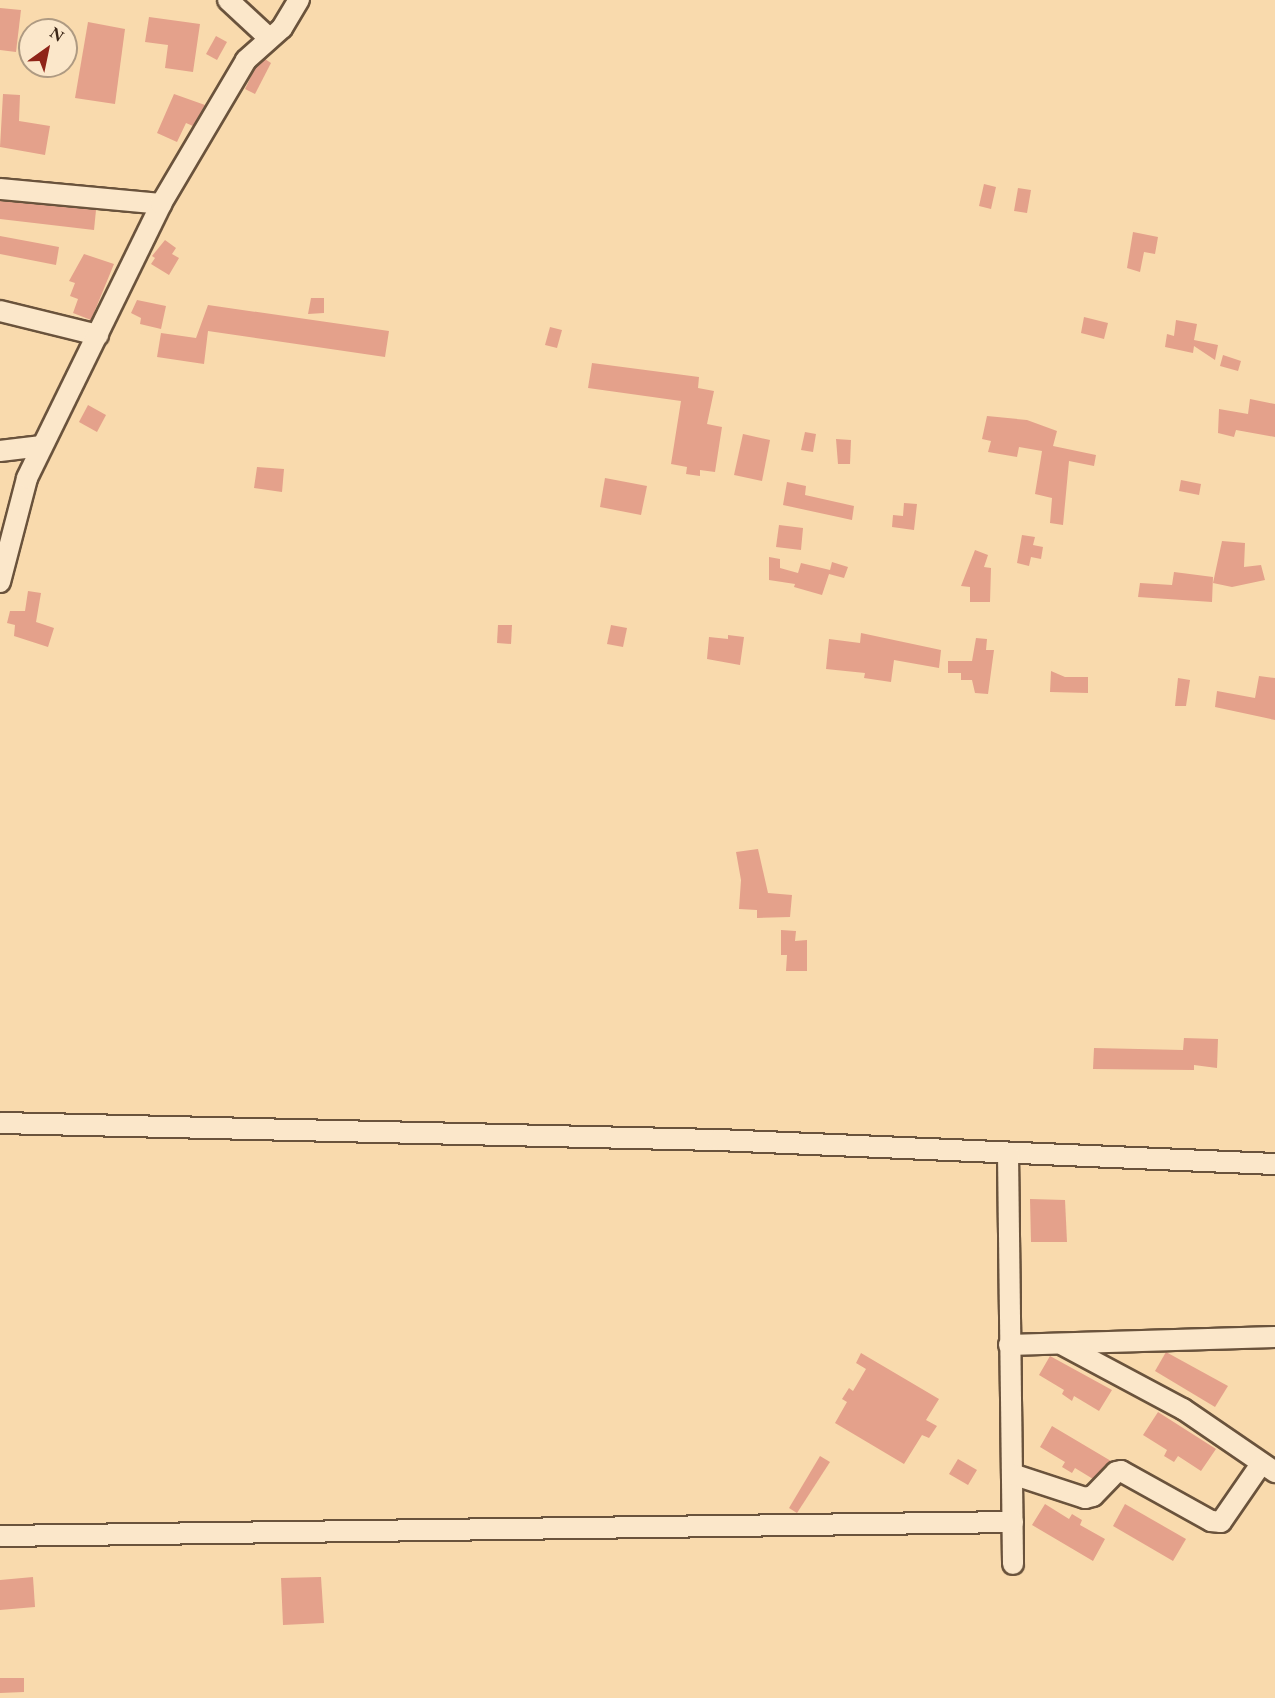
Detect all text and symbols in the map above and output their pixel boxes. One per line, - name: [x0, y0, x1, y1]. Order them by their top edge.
- north arrow: [18, 18, 78, 78]
- text: N: [46, 22, 68, 46]

